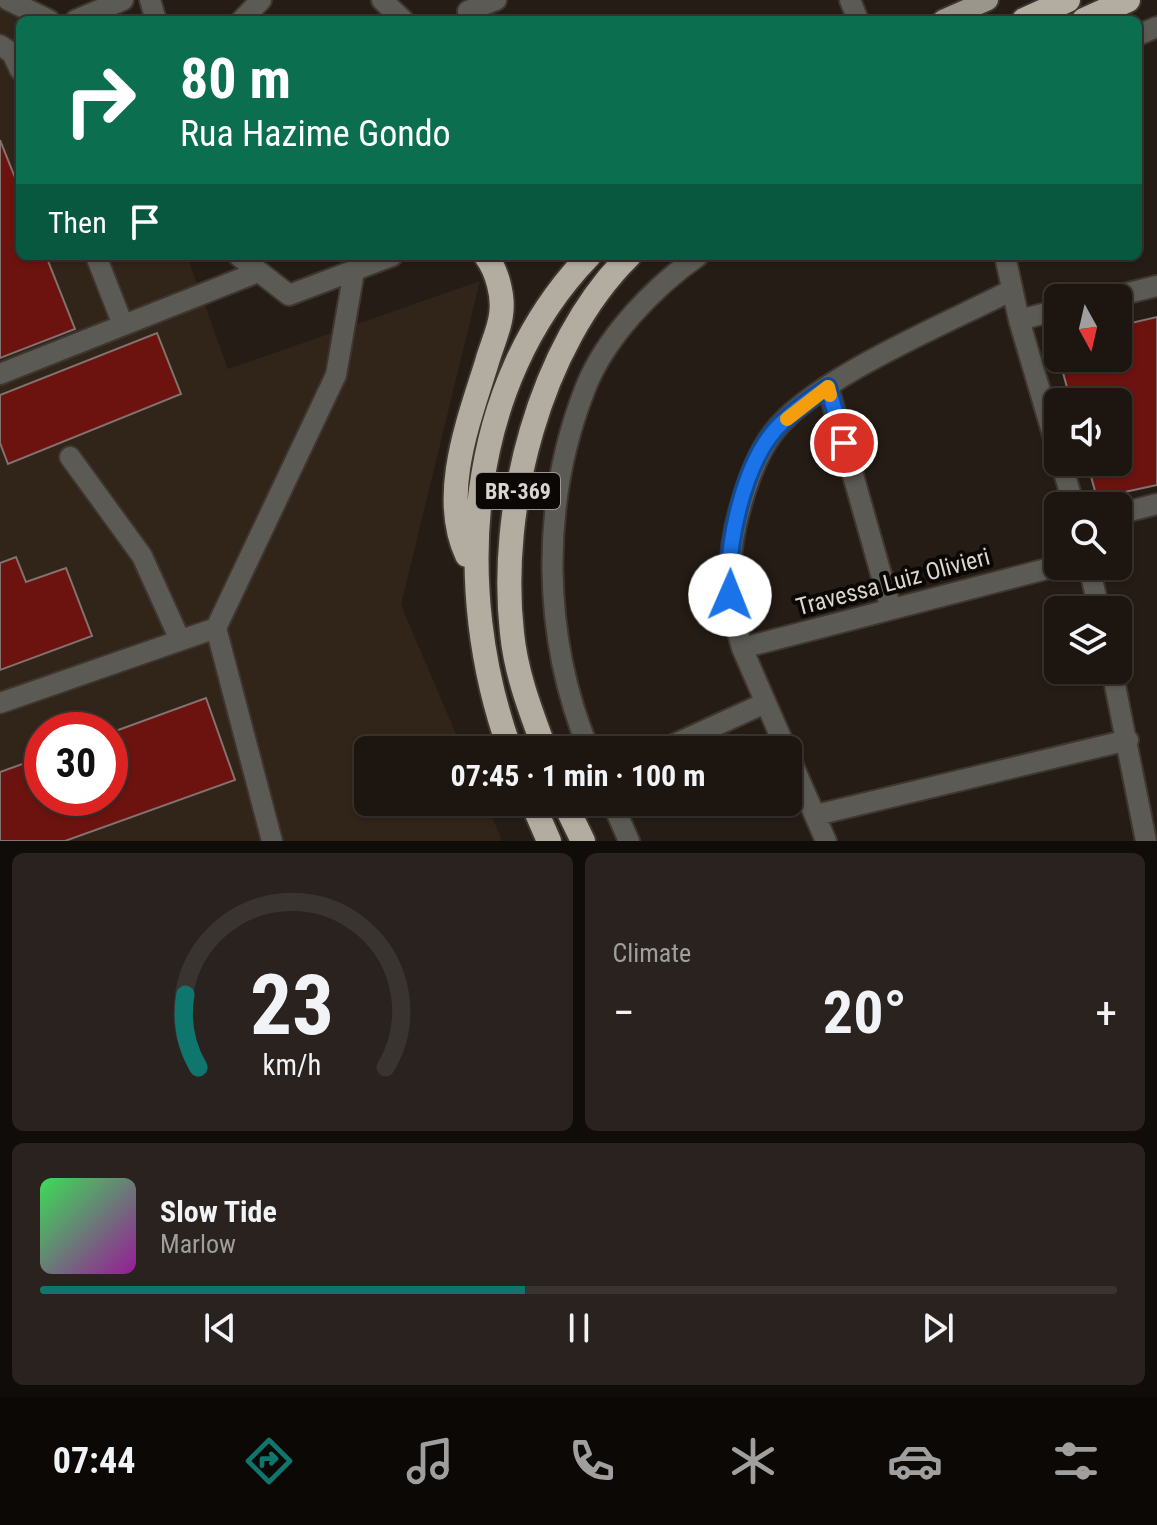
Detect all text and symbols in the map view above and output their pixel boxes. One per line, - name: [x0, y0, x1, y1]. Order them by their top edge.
- text: 80 m: [180, 46, 291, 112]
- icon: right: [48, 48, 152, 152]
- text: Rua Hazime Gondo: [180, 113, 451, 155]
- icon: arrive: [123, 200, 167, 244]
- text: Then: [48, 205, 107, 240]
- north arrow: [1044, 284, 1132, 372]
- map controls: [1044, 284, 1132, 684]
- button: sound: [1044, 388, 1132, 476]
- pin: [810, 409, 878, 477]
- icon: arrive: [822, 421, 866, 465]
- road number: BR-369: [476, 473, 560, 509]
- button: search: [1044, 492, 1132, 580]
- street label: Travessa Luiz Olivieri: [793, 543, 993, 621]
- position arrow: [688, 553, 772, 637]
- button: layers: [1044, 596, 1132, 684]
- speed limit sign: 30: [24, 712, 128, 816]
- text: 07:45 · 1 min · 100 m: [451, 758, 705, 793]
- text: Climate: [613, 938, 691, 968]
- text: 23: [250, 957, 334, 1054]
- text: 20°: [823, 977, 907, 1048]
- text: −: [613, 987, 635, 1039]
- text: +: [1095, 987, 1117, 1039]
- text: km/h: [263, 1048, 322, 1082]
- text: Slow Tide: [160, 1194, 277, 1229]
- text: Marlow: [160, 1229, 236, 1259]
- icon: previous: [198, 1306, 242, 1350]
- icon: pause: [557, 1306, 601, 1350]
- icon: next: [916, 1306, 960, 1350]
- icon: directions: [241, 1433, 297, 1489]
- icon: music: [402, 1433, 458, 1489]
- icon: phone: [564, 1433, 620, 1489]
- icon: climate: [725, 1433, 781, 1489]
- icon: car: [887, 1433, 943, 1489]
- icon: filters: [1048, 1433, 1104, 1489]
- text: 07:44: [53, 1440, 135, 1482]

